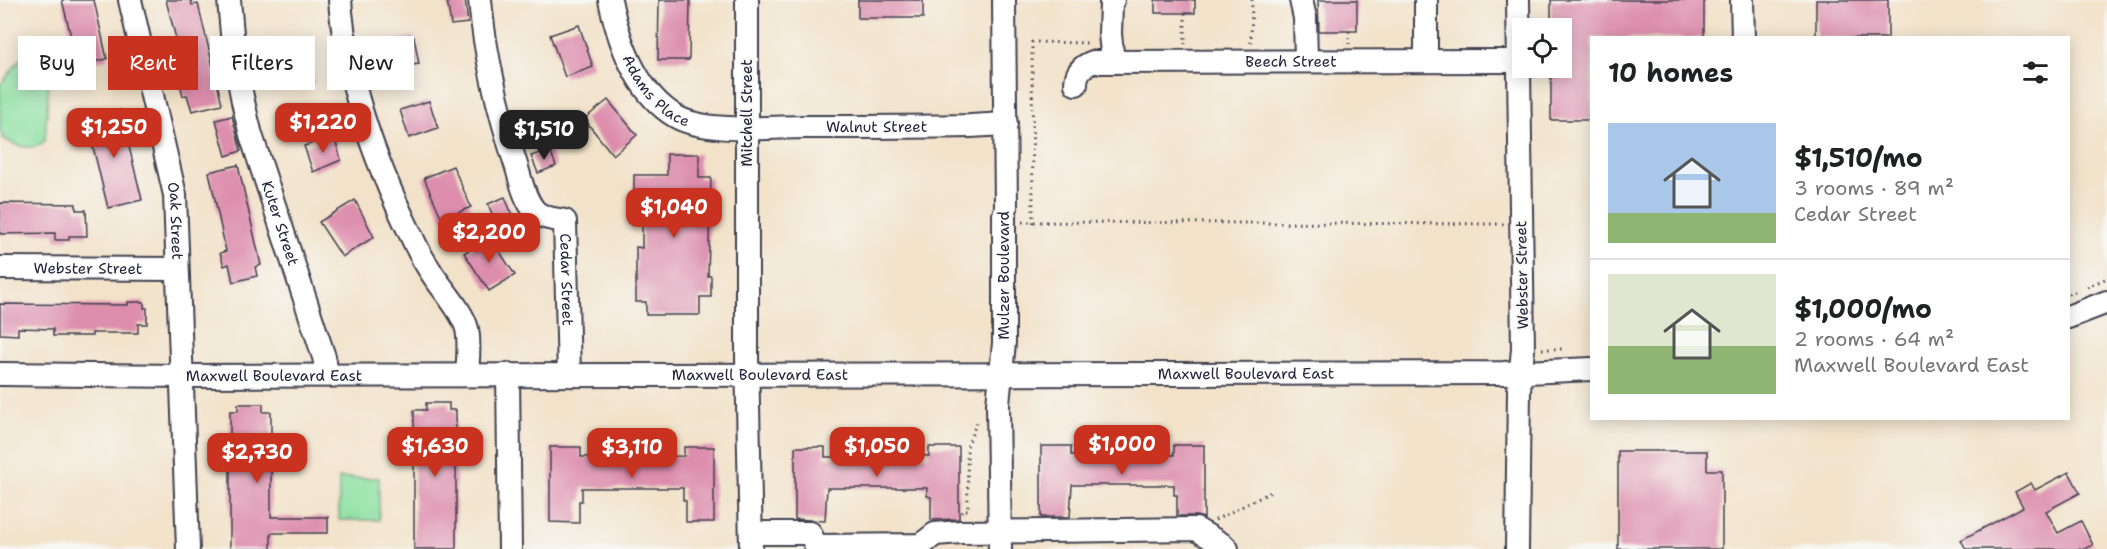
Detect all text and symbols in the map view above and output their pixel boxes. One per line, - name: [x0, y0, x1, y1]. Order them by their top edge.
- map controls: [1512, 18, 1572, 78]
- button: locate: [1512, 18, 1572, 78]
- chip: Buy: [18, 36, 96, 90]
- chip: Rent: [108, 36, 198, 90]
- chip: Filters: [210, 36, 315, 90]
- chip: New: [327, 36, 414, 90]
- street label: Beech Street: [1245, 51, 1337, 72]
- street label: Adams Place: [618, 52, 692, 132]
- text: 10 homes: [1608, 55, 1733, 90]
- icon: filters: [2019, 56, 2052, 89]
- street label: Mitchell Street: [737, 59, 757, 167]
- pin: $1,220: [274, 103, 372, 154]
- pin: $1,250: [65, 108, 163, 159]
- text: $1,220: [289, 109, 357, 135]
- pin: $1,510: [495, 110, 593, 161]
- text: $1,250: [81, 114, 147, 140]
- text: $1,510: [514, 116, 574, 142]
- street label: Walnut Street: [826, 117, 927, 137]
- text: $1,510/mo: [1794, 140, 1923, 175]
- icon: home: [1656, 147, 1728, 219]
- text: 3 rooms · 89 m²: [1794, 175, 1954, 201]
- street label: Kuter Street: [257, 178, 303, 268]
- street label: Oak Street: [162, 180, 187, 260]
- pin: $1,040: [625, 188, 723, 239]
- text: $1,040: [640, 194, 708, 220]
- text: Cedar Street: [1794, 201, 1917, 227]
- street label: Mulzer Boulevard: [994, 210, 1014, 340]
- pin: $2,200: [440, 213, 538, 264]
- text: $2,200: [452, 219, 526, 245]
- street label: Webster Street: [1511, 221, 1533, 329]
- street label: Cedar Street: [555, 233, 578, 326]
- street label: Webster Street: [34, 258, 142, 279]
- text: $1,000/mo: [1794, 291, 1932, 326]
- icon: home: [1656, 298, 1728, 370]
- text: 2 rooms · 64 m²: [1794, 326, 1954, 352]
- text: Maxwell Boulevard East: [1794, 352, 2029, 378]
- street label: Maxwell Boulevard East: [1158, 364, 1334, 384]
- street label: Maxwell Boulevard East: [672, 365, 848, 385]
- street label: Maxwell Boulevard East: [186, 366, 362, 386]
- pin: $1,000: [1073, 425, 1171, 476]
- pin: $1,630: [386, 427, 484, 478]
- pin: $1,050: [828, 427, 926, 478]
- pin: $3,110: [583, 428, 681, 479]
- text: $1,000: [1088, 431, 1156, 457]
- pin: $2,730: [208, 433, 306, 484]
- text: $1,630: [401, 433, 469, 459]
- text: $1,050: [844, 433, 910, 459]
- text: $3,110: [601, 434, 663, 460]
- text: $2,730: [221, 439, 293, 465]

